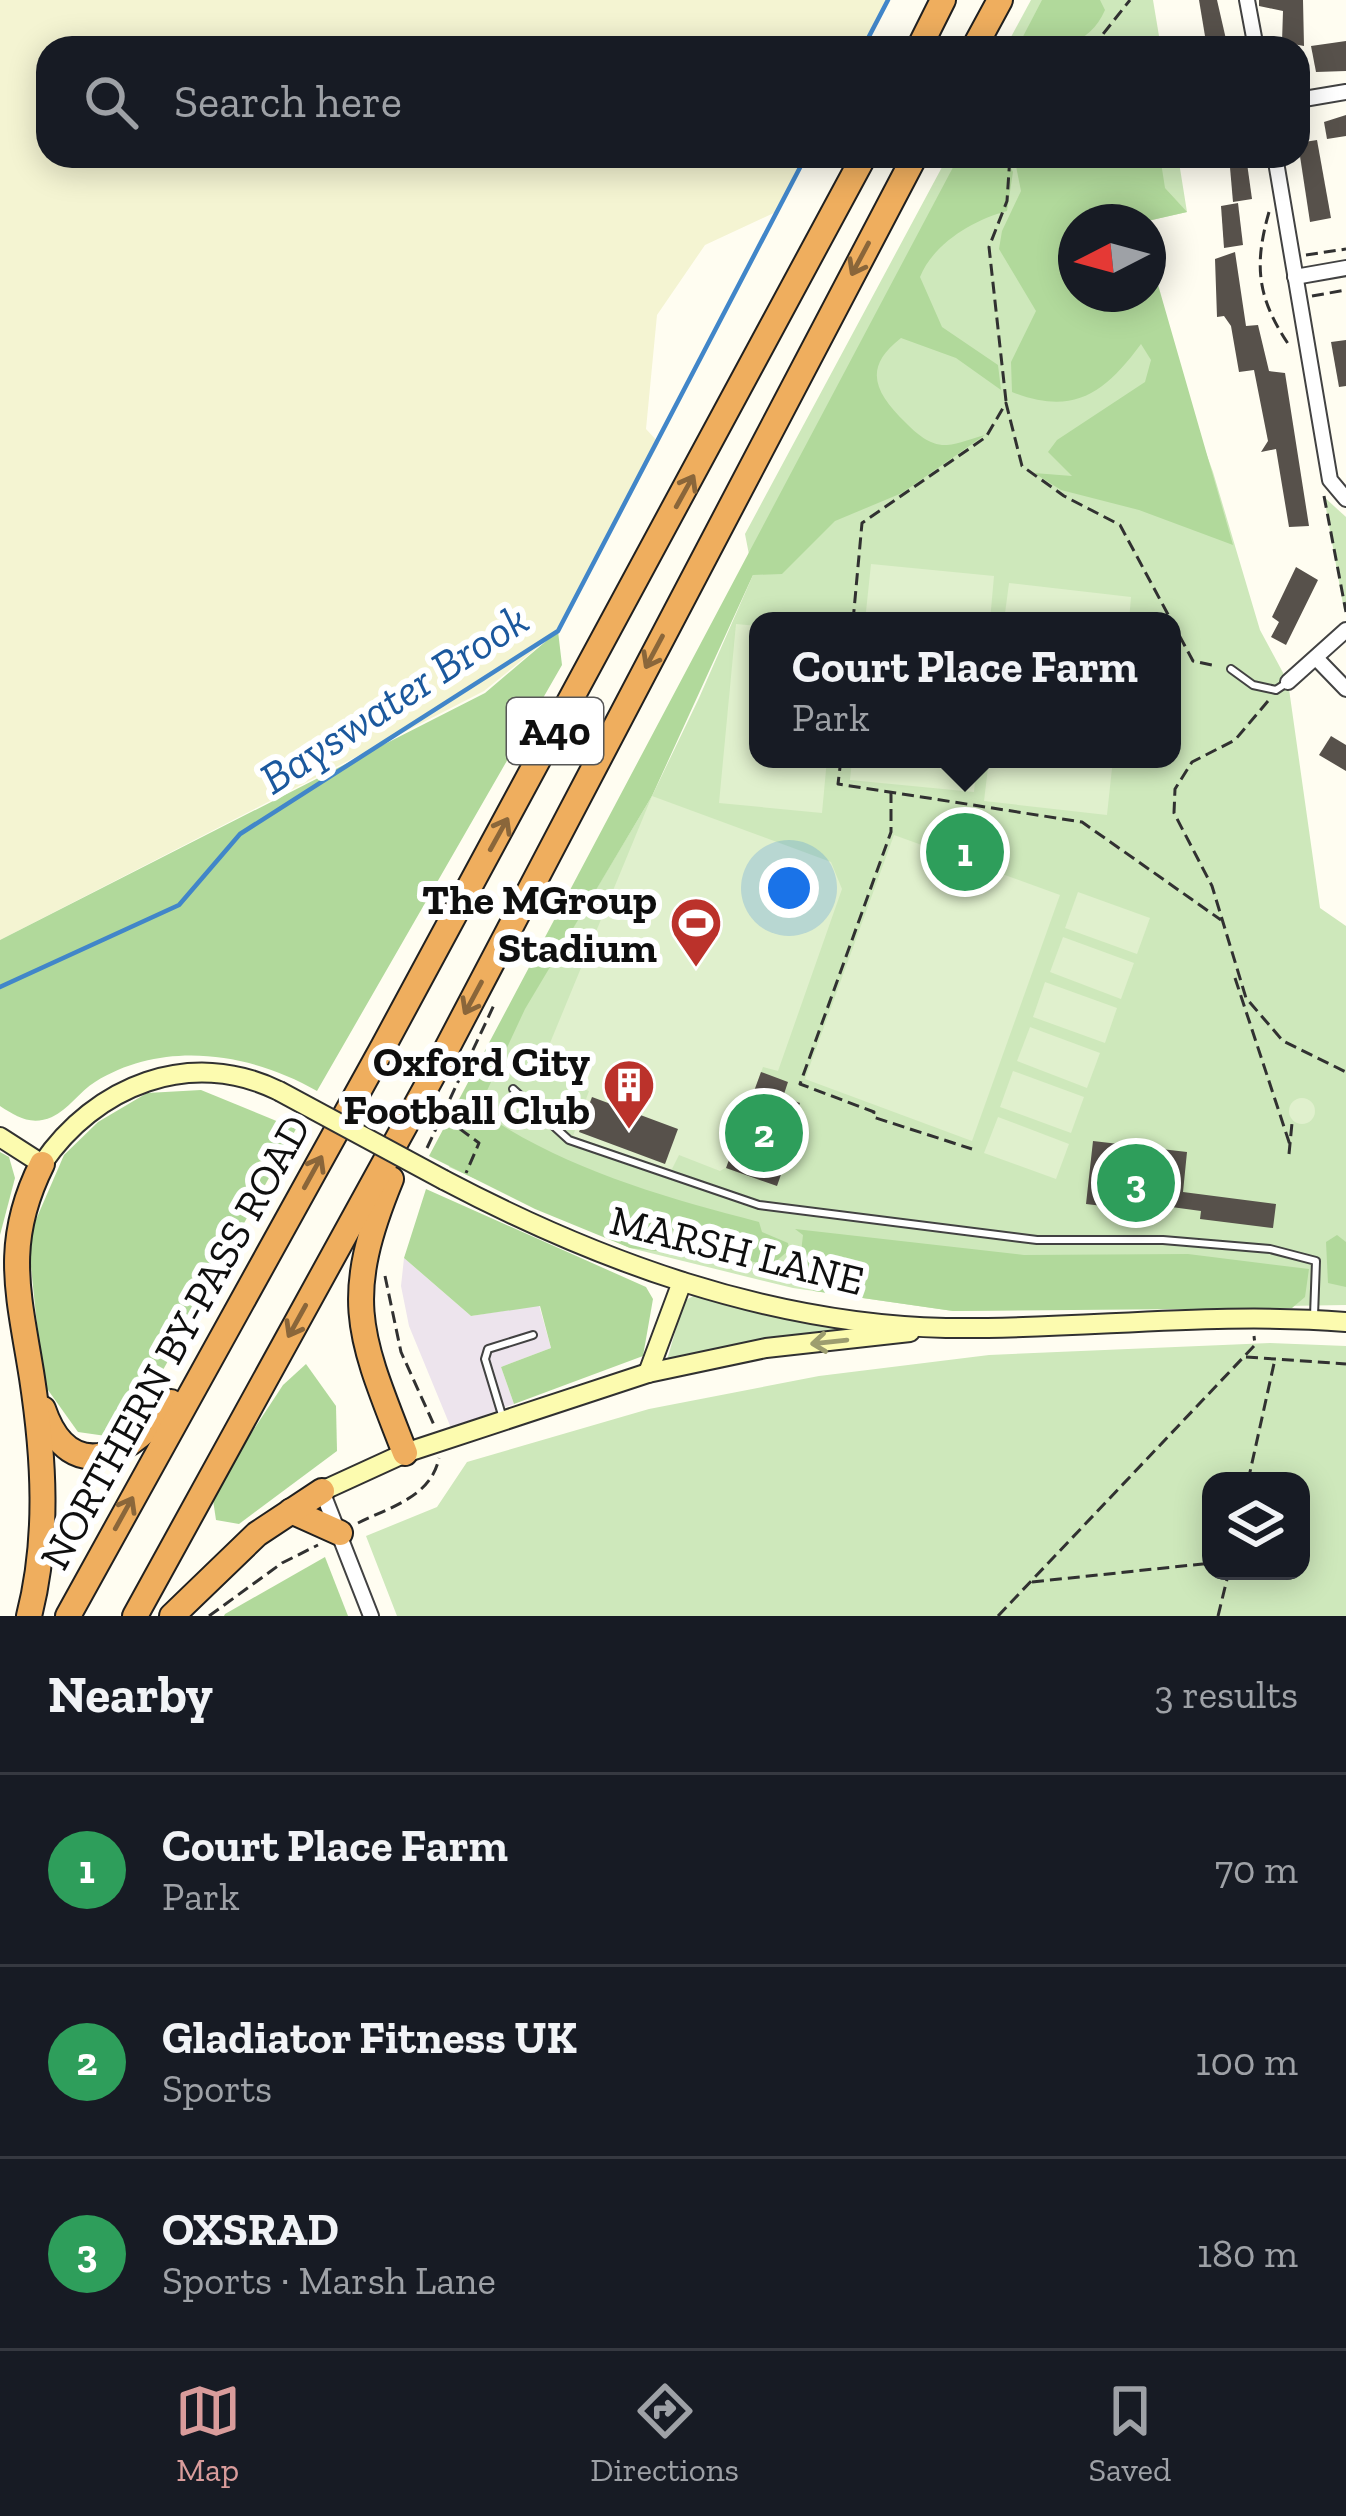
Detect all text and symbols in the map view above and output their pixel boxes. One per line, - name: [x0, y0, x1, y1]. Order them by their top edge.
- search box: [36, 36, 1310, 168]
- icon: search: [78, 69, 144, 135]
- text: Search here: [174, 75, 402, 129]
- north arrow: [1058, 204, 1166, 312]
- one-way arrow: [847, 241, 870, 276]
- one-way arrow: [674, 475, 697, 510]
- water label: Bayswater Brook: [250, 592, 538, 806]
- popup: [749, 612, 1181, 768]
- one-way arrow: [641, 634, 664, 670]
- text: Court Place Farm: [792, 640, 1138, 694]
- text: Park: [792, 694, 869, 741]
- road number: A40: [507, 698, 603, 764]
- pin: 1: [926, 807, 1004, 897]
- one-way arrow: [488, 817, 511, 852]
- your location: [759, 858, 819, 918]
- place label: The MGroup Stadium: [422, 874, 657, 973]
- sports icon: The MGroup Stadium: [668, 895, 724, 969]
- one-way arrow: [461, 979, 484, 1014]
- place label: Oxford City Football Club: [343, 1036, 590, 1135]
- building icon: Oxford City Football Club: [601, 1057, 657, 1131]
- pin: 2: [725, 1088, 803, 1178]
- street label: NORTHERN BY-PASS ROAD: [29, 1106, 321, 1578]
- pin: 3: [1097, 1138, 1175, 1228]
- one-way arrow: [302, 1155, 325, 1190]
- street label: MARSH LANE: [605, 1194, 869, 1306]
- one-way arrow: [285, 1302, 309, 1337]
- one-way arrow: [810, 1331, 849, 1354]
- map controls: [1202, 1472, 1310, 1580]
- button: layers: [1202, 1472, 1310, 1580]
- one-way arrow: [113, 1497, 136, 1532]
- text: Nearby: [48, 1664, 213, 1725]
- text: 3 results: [1154, 1671, 1298, 1718]
- text: Court Place Farm: [162, 1819, 508, 1873]
- text: 1: [79, 1846, 95, 1893]
- text: 70 m: [1215, 1846, 1298, 1893]
- text: Park: [162, 1873, 239, 1920]
- text: Gladiator Fitness UK: [162, 2011, 577, 2065]
- text: 2: [77, 2038, 97, 2085]
- text: 100 m: [1196, 2038, 1298, 2085]
- text: Sports: [162, 2065, 272, 2112]
- text: OXSRAD: [162, 2203, 339, 2257]
- text: 3: [77, 2230, 97, 2277]
- text: 180 m: [1197, 2230, 1298, 2277]
- text: Sports · Marsh Lane: [162, 2257, 496, 2304]
- tab: Map: [175, 2378, 241, 2489]
- tab: Directions: [590, 2378, 739, 2489]
- tab: Saved: [1089, 2378, 1171, 2489]

